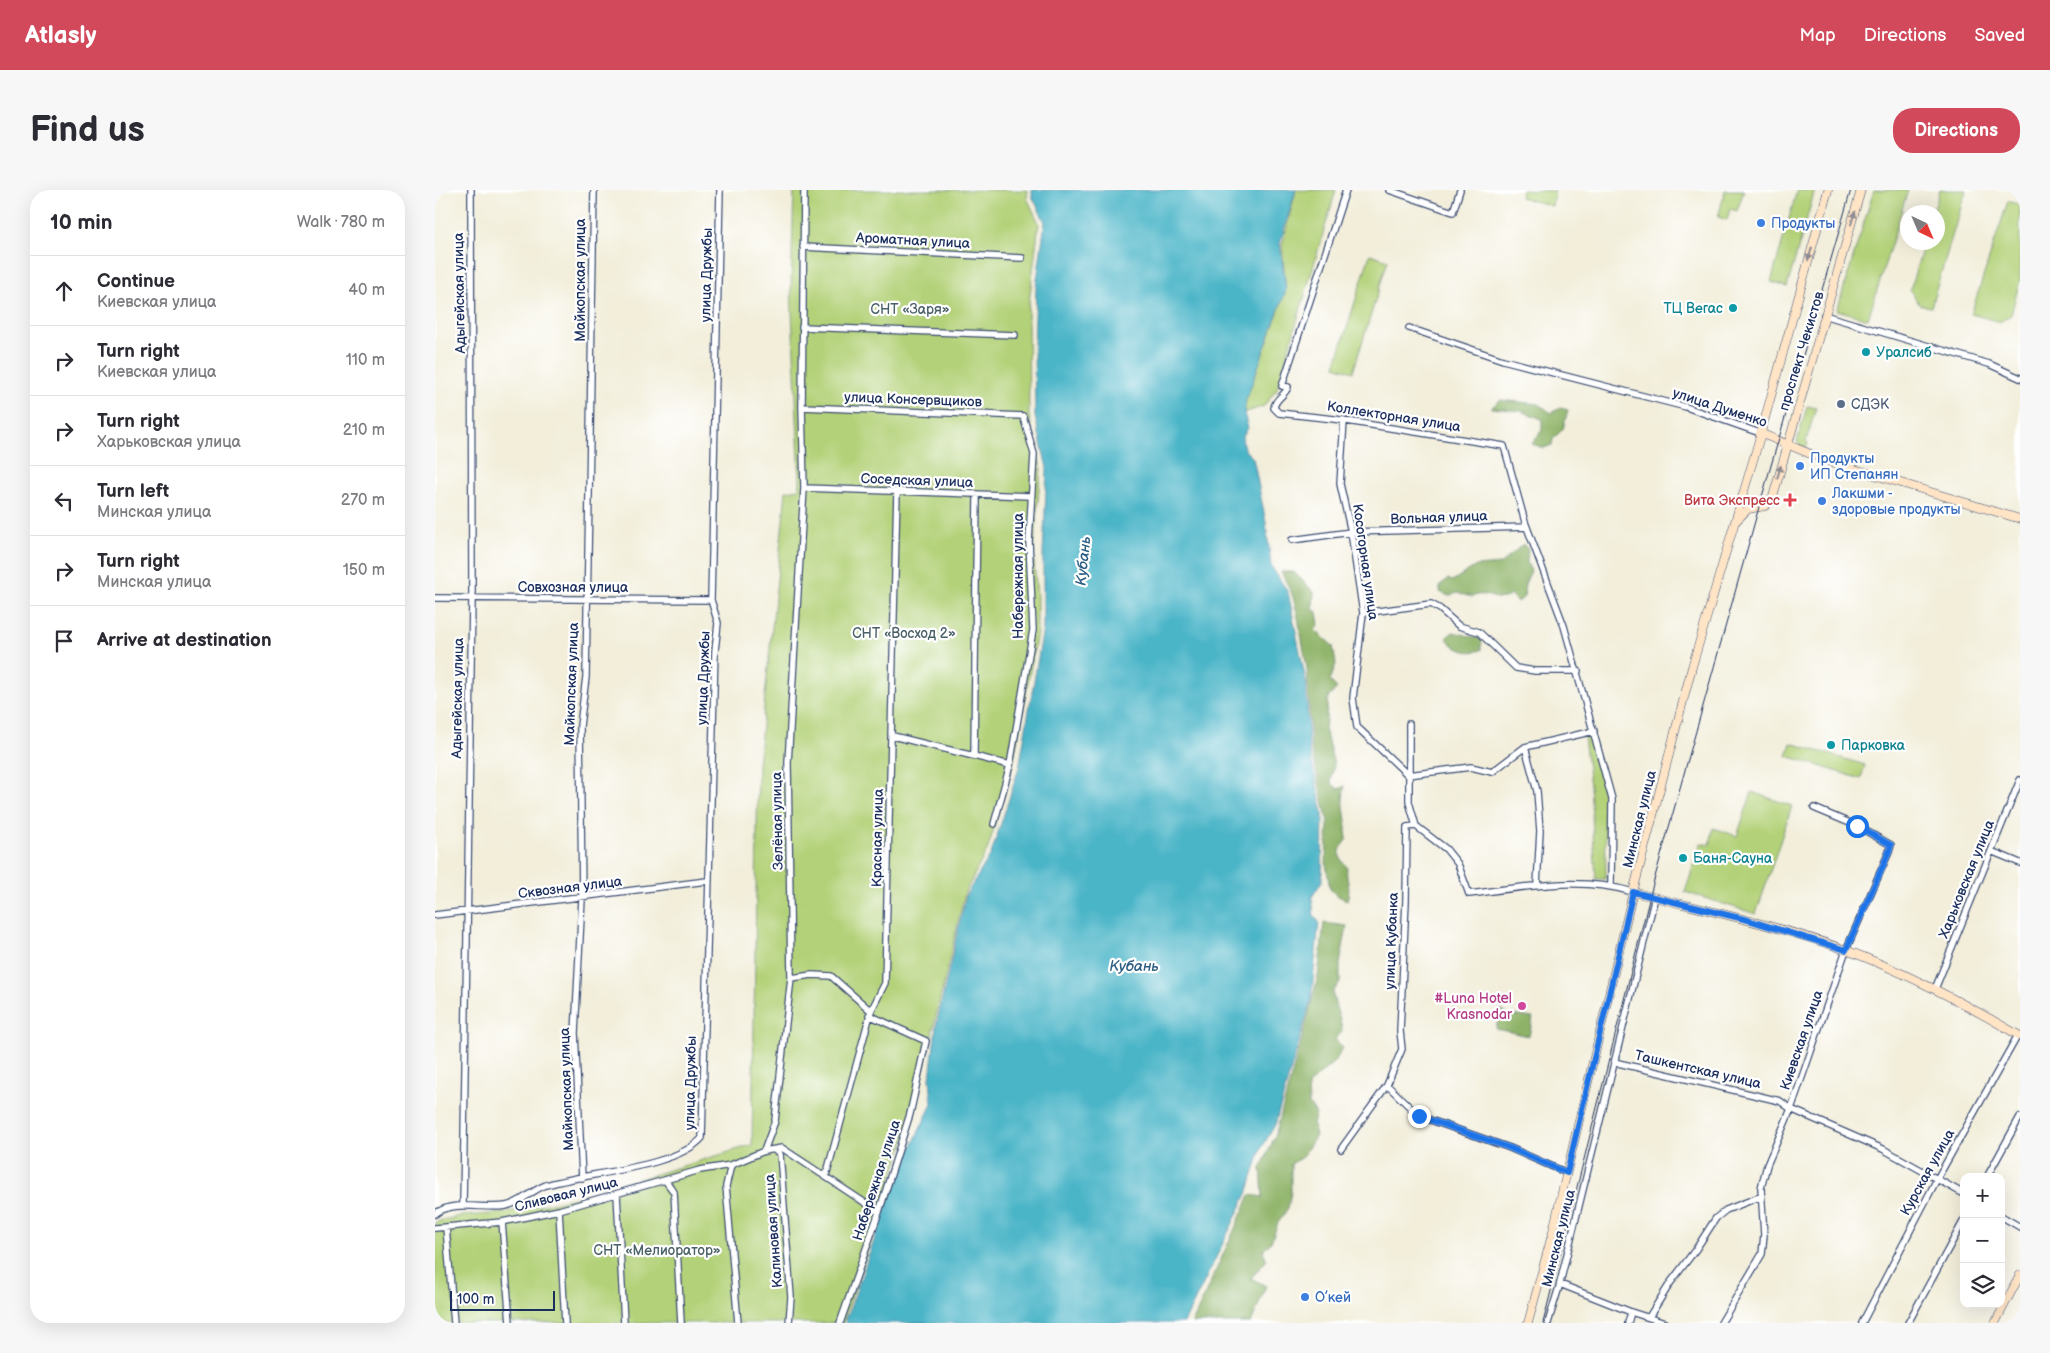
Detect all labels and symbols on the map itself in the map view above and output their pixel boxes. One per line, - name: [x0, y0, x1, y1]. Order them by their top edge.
- north arrow: [1900, 205, 1945, 250]
- one-way arrow: [1850, 210, 1858, 225]
- place label: Продукты: [1771, 215, 1835, 232]
- marker: Продукты: [1755, 217, 1767, 229]
- street label: Майкопская улица: [572, 218, 589, 342]
- street label: улица Дружбы: [697, 228, 716, 322]
- street label: Ароматная улица: [855, 229, 971, 252]
- street label: Адыгейская улица: [450, 232, 469, 355]
- one-way arrow: [1805, 246, 1813, 261]
- street label: проспект Чекистов: [1775, 289, 1828, 413]
- place label: ТЦ Вегас: [1663, 300, 1723, 317]
- park label: СНТ «Заря»: [870, 301, 950, 318]
- marker: ТЦ Вегас: [1727, 302, 1739, 314]
- place label: Уралсиб: [1876, 344, 1932, 361]
- marker: Уралсиб: [1860, 346, 1872, 358]
- street label: улица Думенко: [1670, 384, 1769, 431]
- street label: улица Консервщиков: [844, 389, 983, 410]
- place label: СДЭК: [1851, 396, 1890, 413]
- street label: Коллекторная улица: [1326, 398, 1463, 436]
- marker: СДЭК: [1835, 398, 1847, 410]
- place label: Продукты ИП Степанян: [1810, 450, 1898, 483]
- marker: Продукты ИП Степанян: [1794, 460, 1806, 472]
- one-way arrow: [1776, 464, 1784, 479]
- street label: Соседская улица: [860, 470, 974, 491]
- place label: Лакшми - здоровые продукты: [1831, 485, 1961, 518]
- place label: Вита Экспресс: [1684, 492, 1780, 509]
- marker: Вита Экспресс: [1784, 494, 1796, 506]
- marker: Лакшми - здоровые продукты: [1816, 495, 1828, 507]
- street label: Косогорная улица: [1349, 503, 1382, 622]
- street label: Вольная улица: [1390, 507, 1489, 528]
- street label: Набережная улица: [1010, 512, 1027, 639]
- water label: Кубань: [1071, 535, 1096, 587]
- street label: Совхозная улица: [518, 579, 629, 596]
- street label: Майкопская улица: [561, 621, 582, 746]
- park label: СНТ «Восход 2»: [852, 625, 956, 642]
- street label: улица Дружбы: [693, 631, 714, 725]
- street label: Адыгейская улица: [448, 637, 467, 760]
- place label: Парковка: [1841, 737, 1906, 754]
- marker: Парковка: [1825, 739, 1837, 751]
- street label: Минская улица: [1619, 768, 1660, 870]
- street label: Зелёная улица: [768, 771, 787, 870]
- street label: Красная улица: [868, 788, 887, 887]
- route start: [1846, 815, 1869, 838]
- street label: Харьковская улица: [1935, 817, 1998, 941]
- place label: Баня-Сауна: [1693, 850, 1773, 867]
- marker: Баня-Сауна: [1677, 852, 1689, 864]
- street label: Сквозная улица: [517, 873, 624, 902]
- street label: улица Кубанка: [1381, 891, 1402, 990]
- water label: Кубань: [1109, 957, 1159, 976]
- street label: Киевская улица: [1776, 987, 1827, 1092]
- place label: #Luna Hotel Krasnodar: [1434, 990, 1513, 1023]
- marker: #Luna Hotel Krasnodar: [1516, 1000, 1528, 1012]
- street label: Майкопская улица: [556, 1026, 577, 1151]
- street label: улица Дружбы: [681, 1036, 700, 1130]
- street label: Ташкентская улица: [1633, 1047, 1763, 1092]
- route end: [1408, 1105, 1431, 1128]
- street label: Набережная улица: [849, 1117, 904, 1243]
- street label: Курская улица: [1897, 1125, 1958, 1218]
- street label: Сливовая улица: [513, 1173, 620, 1216]
- street label: Калиновая улица: [761, 1173, 786, 1289]
- street label: Минская улица: [1538, 1187, 1579, 1289]
- park label: СНТ «Мелиоратор»: [593, 1242, 721, 1259]
- scale bar: [450, 1288, 555, 1311]
- place label: О’кей: [1315, 1289, 1351, 1306]
- marker: О’кей: [1299, 1291, 1311, 1303]

